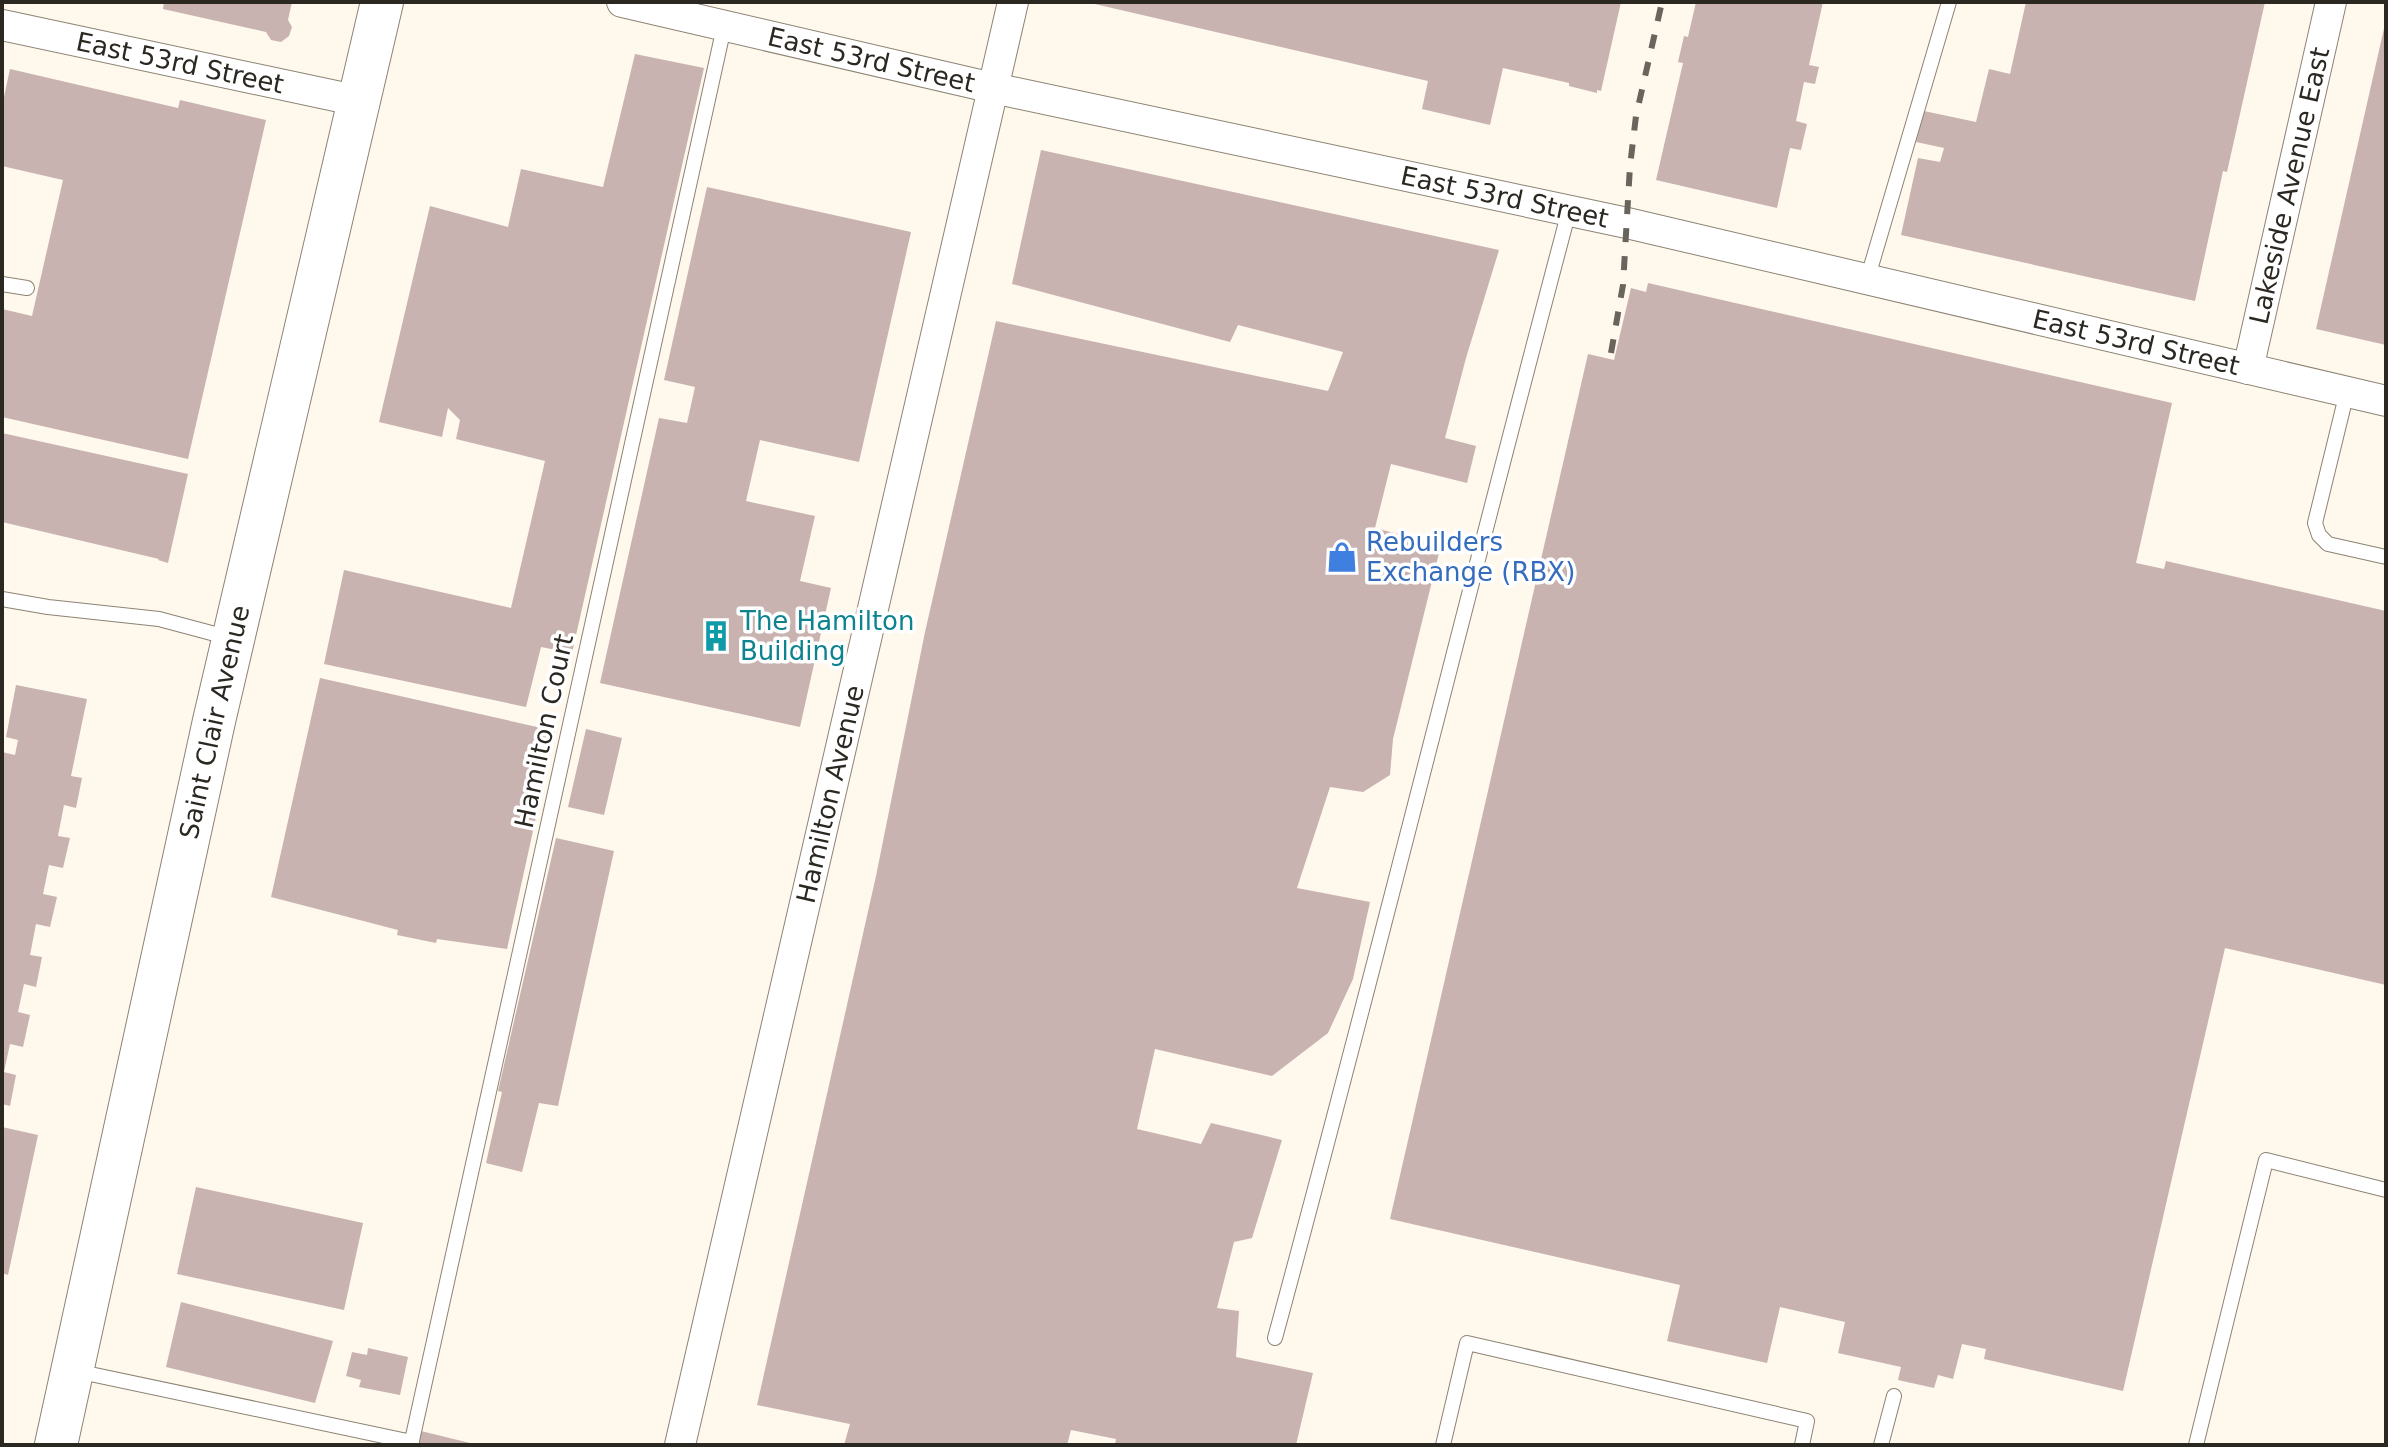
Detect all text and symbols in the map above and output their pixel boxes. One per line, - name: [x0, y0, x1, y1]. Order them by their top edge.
- street label: East 53rd Street: [765, 21, 978, 98]
- street label: East 53rd Street: [73, 26, 287, 100]
- street label: Lakeside Avenue East: [2244, 44, 2335, 327]
- street label: East 53rd Street: [1398, 160, 1611, 234]
- street label: East 53rd Street: [2030, 304, 2243, 381]
- place label: Rebuilders Exchange (RBX): [1366, 527, 1575, 587]
- shop icon: Rebuilders Exchange (RBX): [1325, 540, 1359, 574]
- street label: Saint Clair Avenue: [174, 602, 256, 842]
- place label: The Hamilton Building: [739, 606, 914, 666]
- building icon: The Hamilton Building: [699, 619, 733, 653]
- street label: Hamilton Court: [509, 631, 579, 831]
- street label: Hamilton Avenue: [791, 682, 870, 906]

